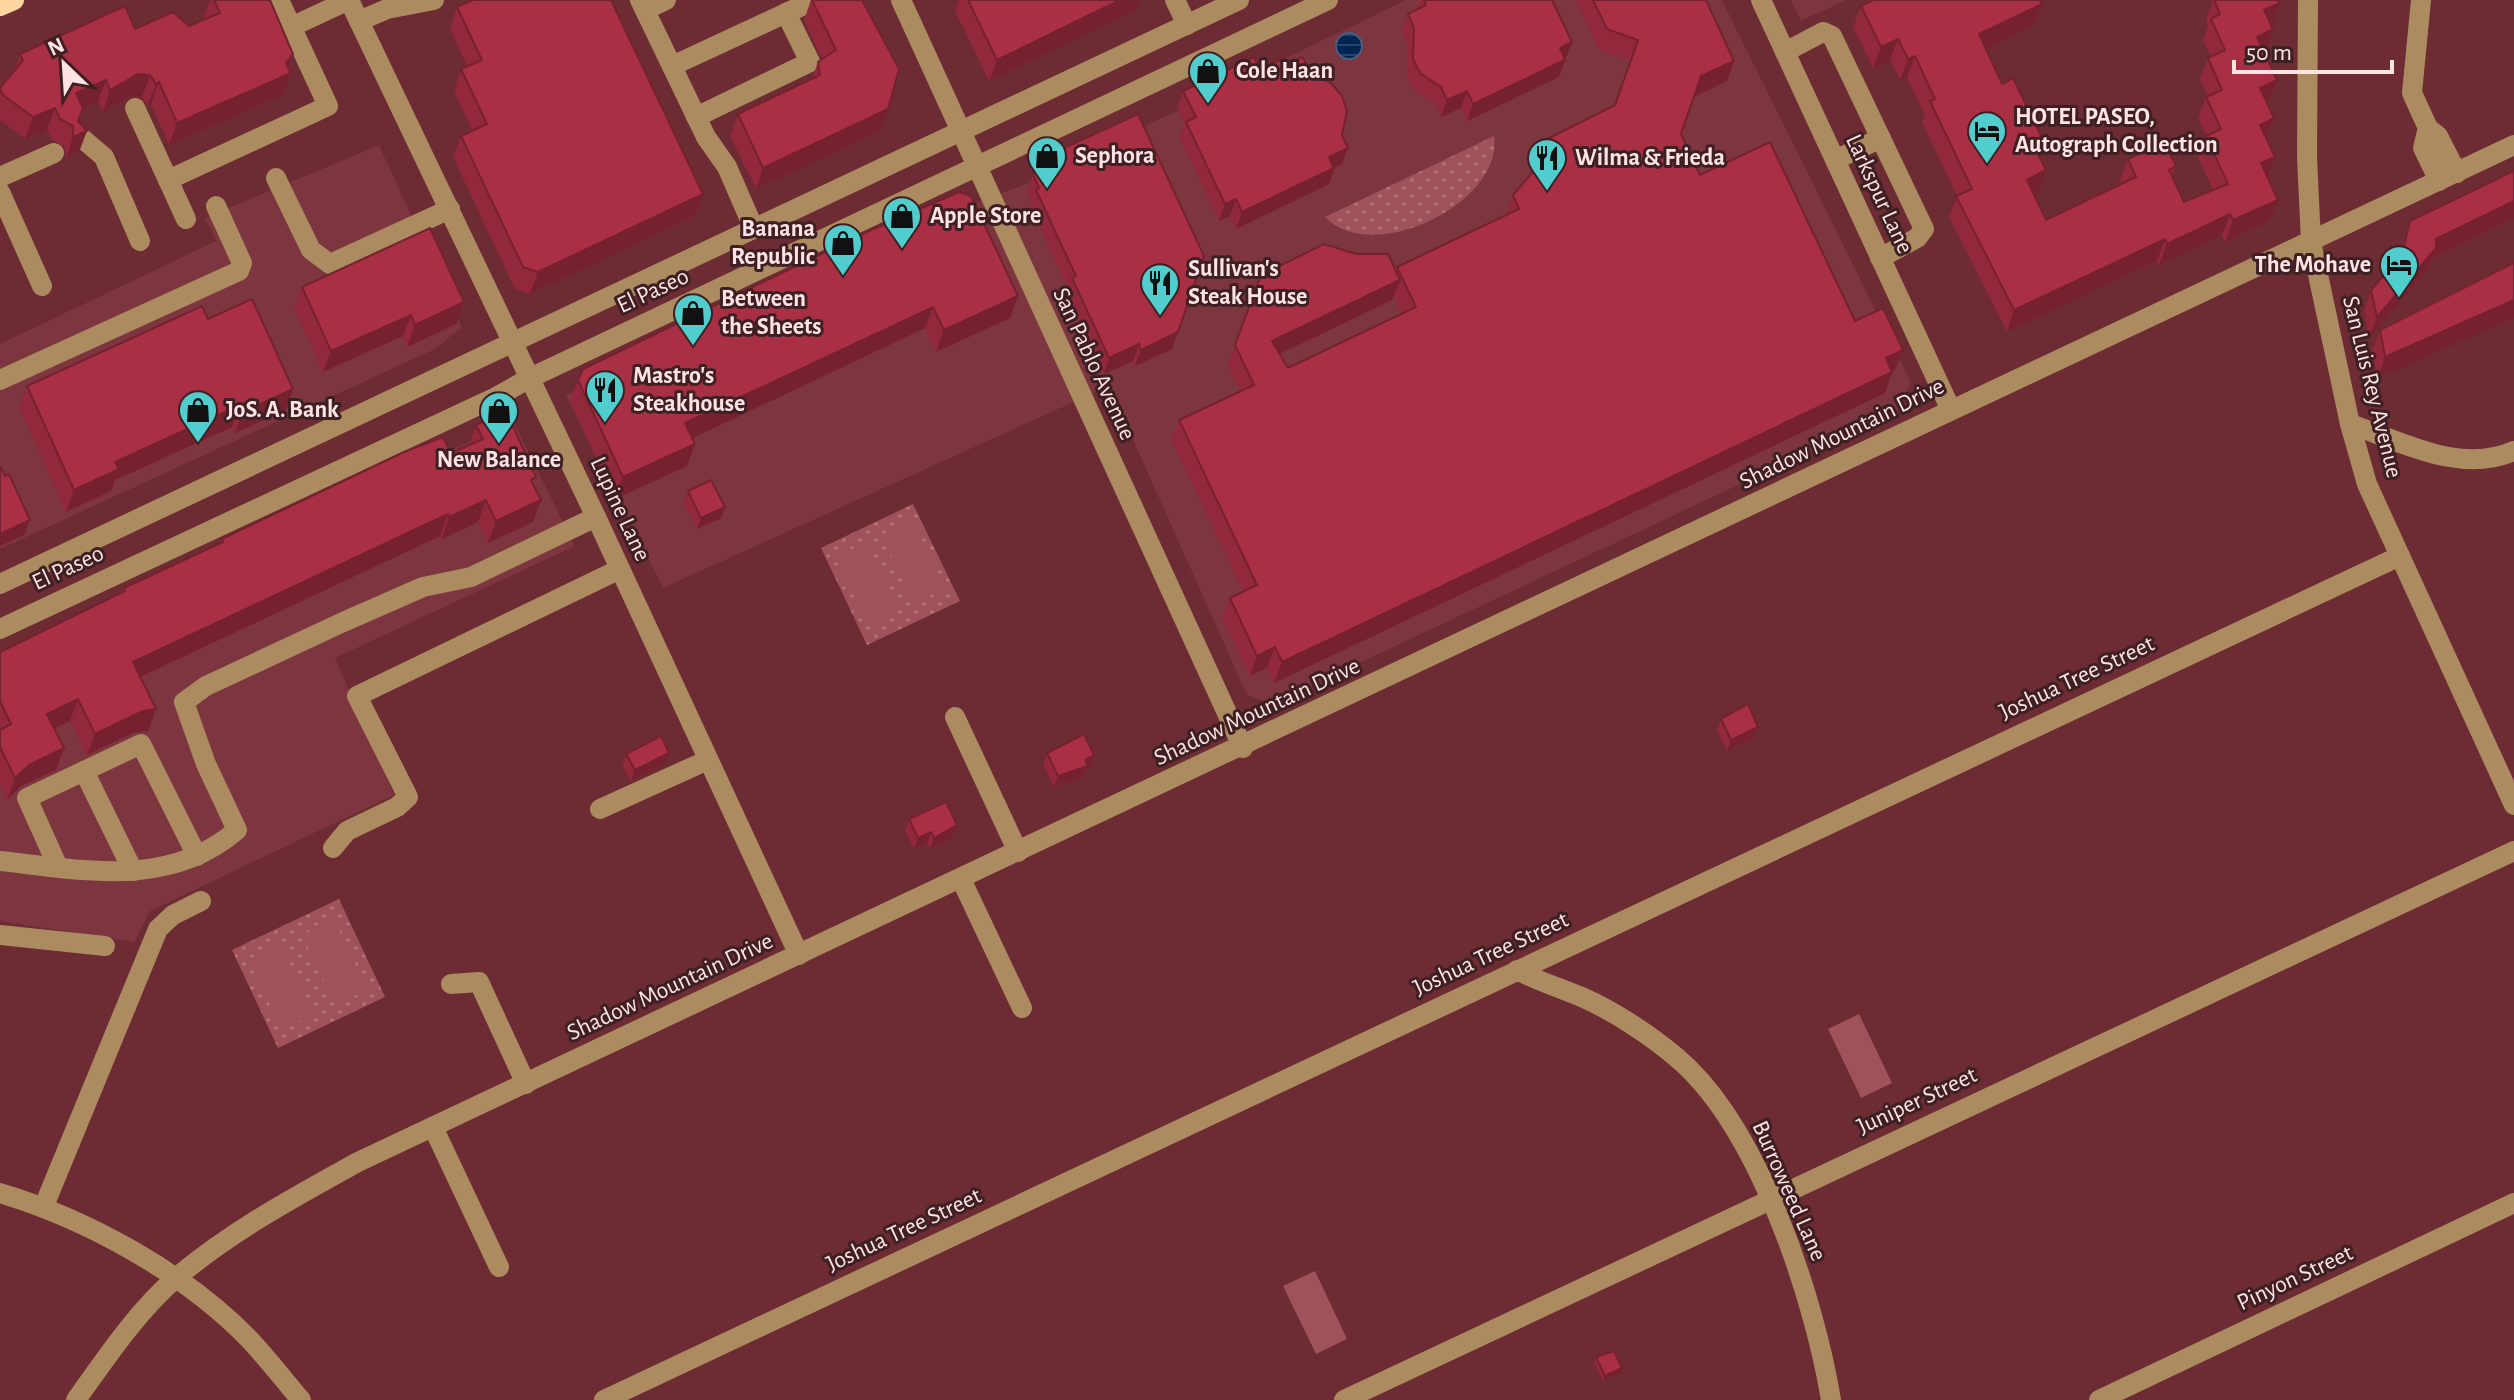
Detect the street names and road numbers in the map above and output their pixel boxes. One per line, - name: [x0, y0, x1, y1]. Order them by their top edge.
- street label: Larkspur Lane: [1841, 131, 1917, 257]
- street label: El Paseo: [613, 264, 693, 318]
- street label: San Pablo Avenue: [1048, 284, 1140, 444]
- street label: San Luis Rey Avenue: [2338, 294, 2406, 480]
- street label: Shadow Mountain Drive: [1736, 374, 1948, 494]
- street label: Lupine Lane: [585, 453, 655, 565]
- street label: El Paseo: [28, 541, 108, 595]
- street label: Joshua Tree Street: [1996, 631, 2158, 724]
- street label: Shadow Mountain Drive: [1150, 654, 1364, 770]
- street label: Joshua Tree Street: [1410, 907, 1572, 1000]
- street label: Shadow Mountain Drive: [563, 929, 777, 1045]
- street label: Juniper Street: [1854, 1063, 1981, 1139]
- street label: Burroweed Lane: [1747, 1117, 1831, 1265]
- street label: Joshua Tree Street: [823, 1183, 985, 1276]
- street label: Pinyon Street: [2234, 1241, 2357, 1315]

